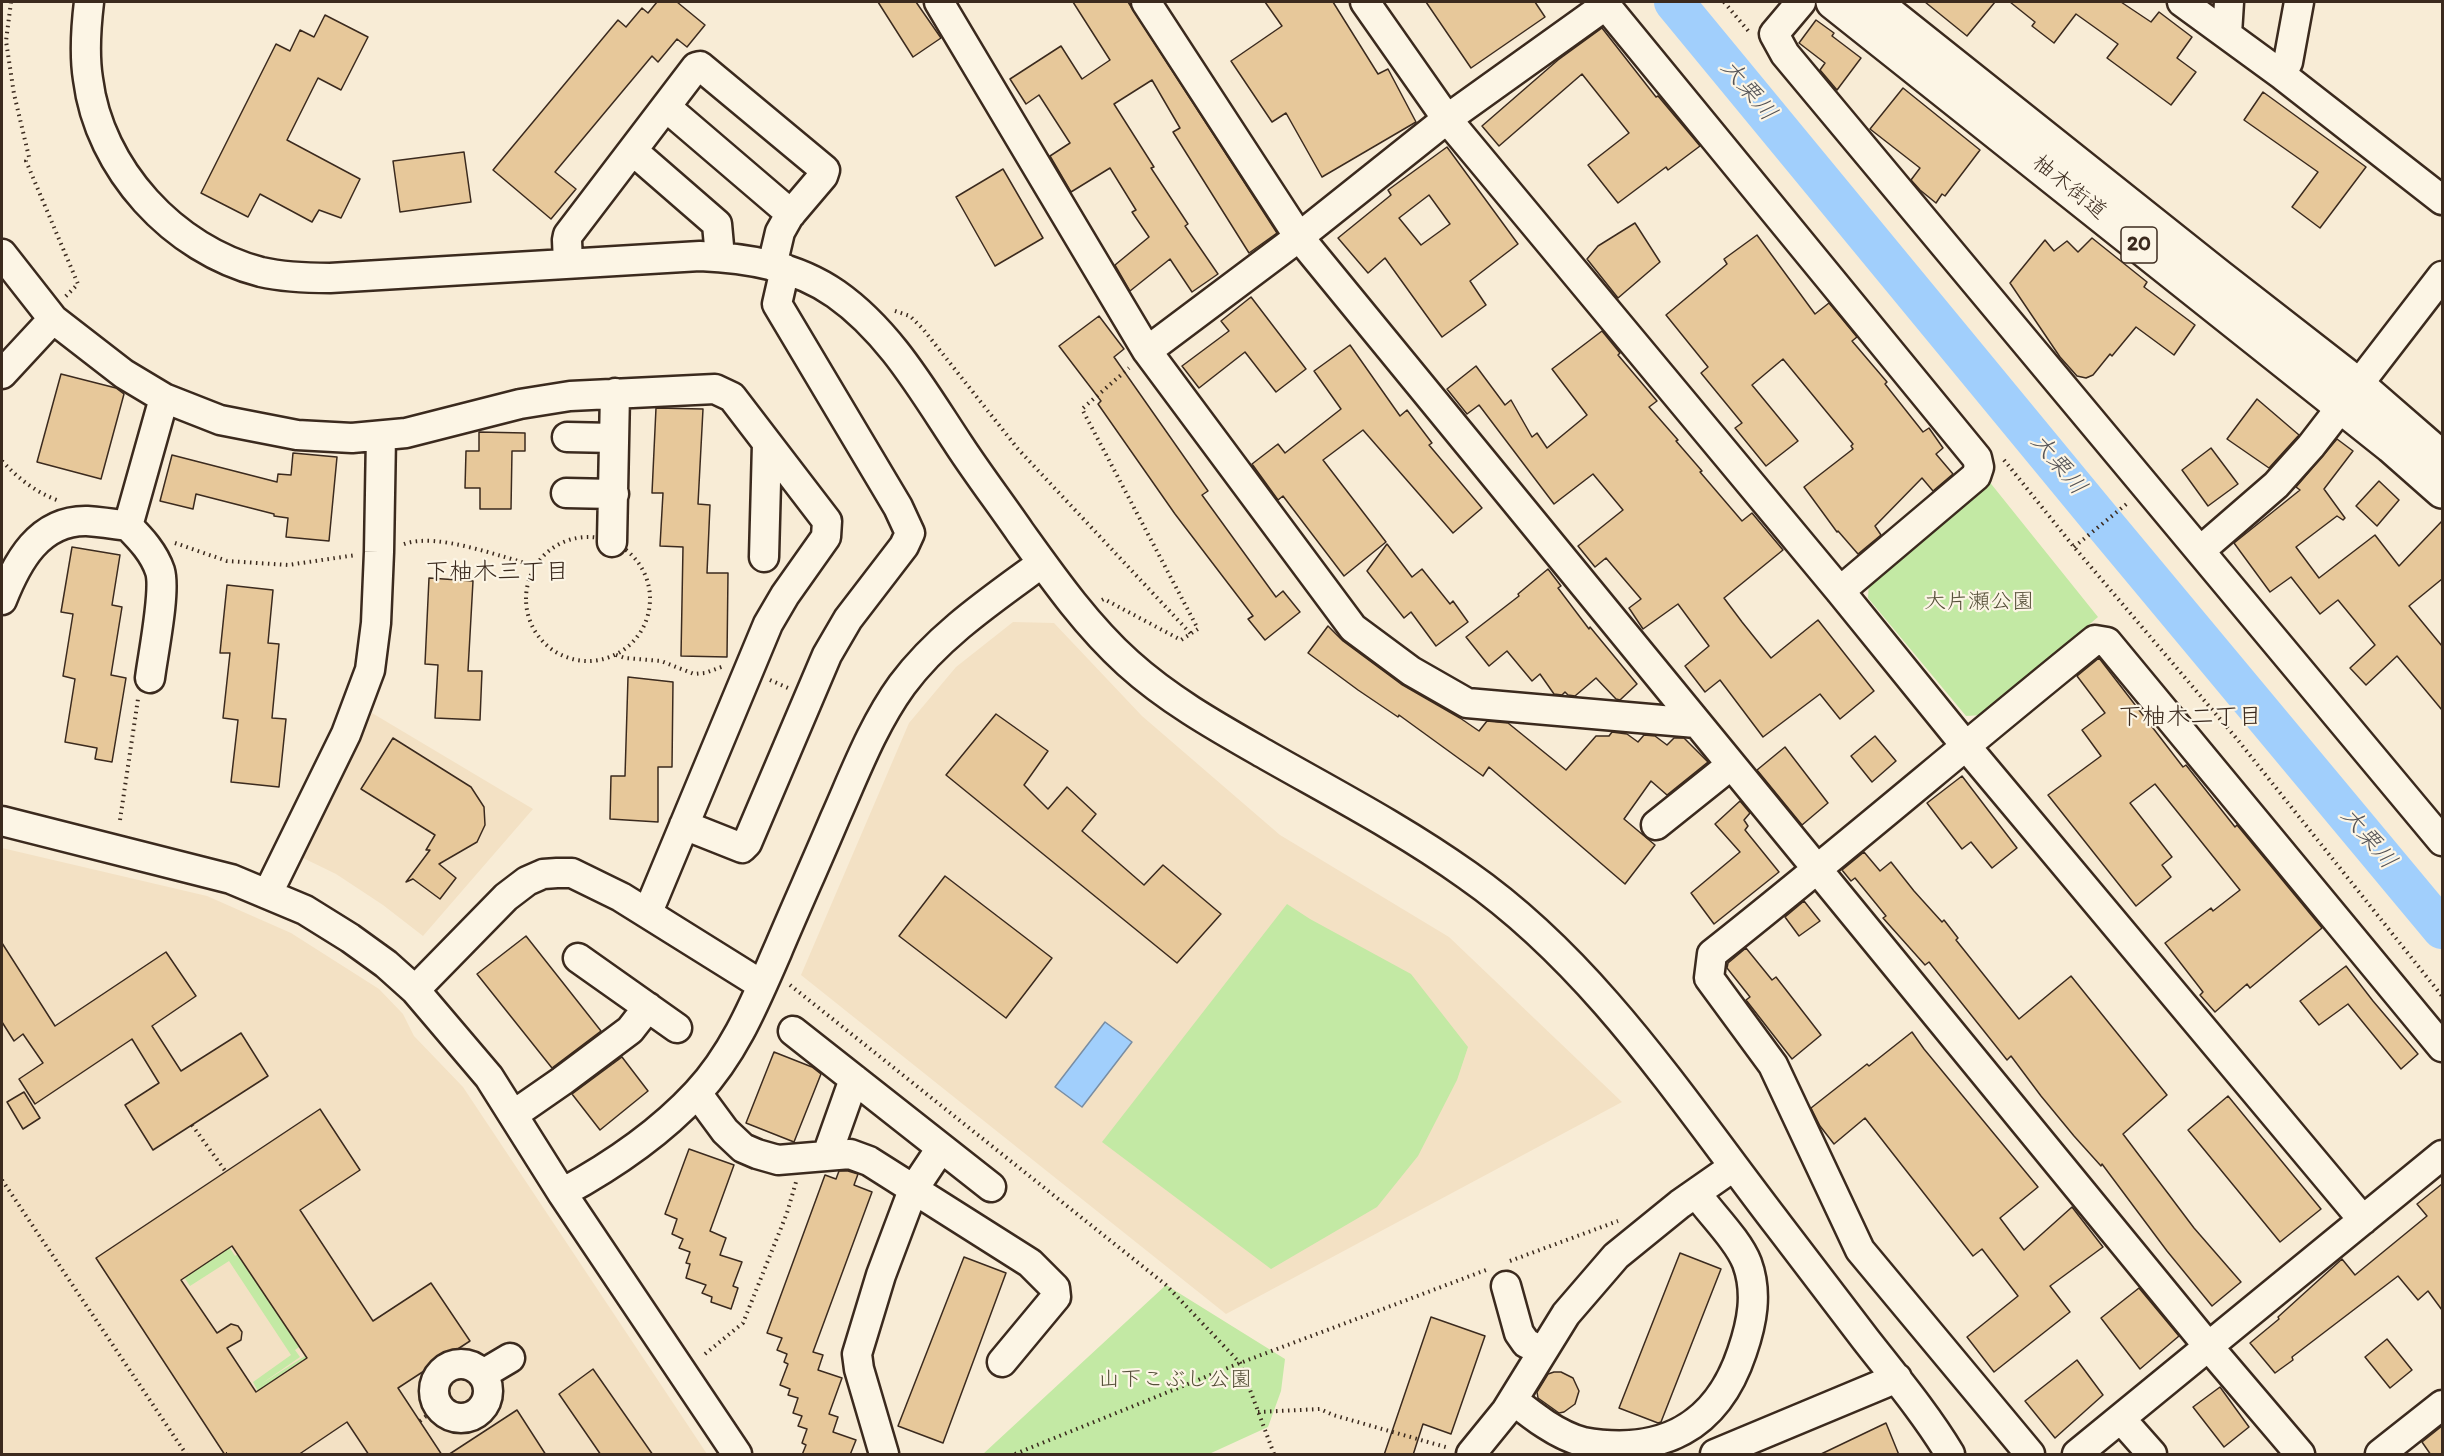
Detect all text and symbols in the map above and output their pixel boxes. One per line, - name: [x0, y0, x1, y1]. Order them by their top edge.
- water label: 大栗川: [1714, 54, 1782, 128]
- street label: 柚木街道: [2026, 150, 2112, 226]
- road number: 20: [2121, 227, 2157, 263]
- water label: 大栗川: [2024, 428, 2092, 502]
- district label: 下柚木三丁目: [425, 559, 569, 587]
- park label: 大片瀬公園: [1924, 589, 2034, 615]
- district label: 下柚木二丁目: [2118, 704, 2262, 732]
- water label: 大栗川: [2334, 802, 2402, 876]
- park label: 山下こぶし公園: [1098, 1367, 1252, 1393]

